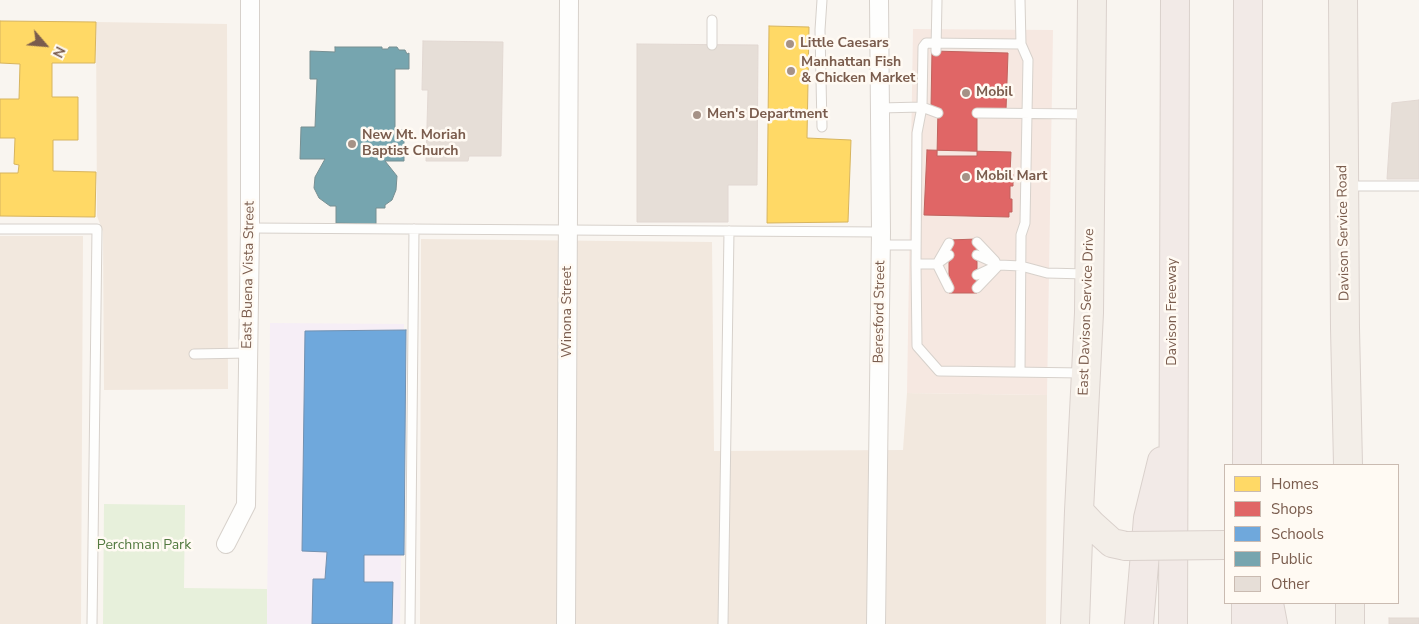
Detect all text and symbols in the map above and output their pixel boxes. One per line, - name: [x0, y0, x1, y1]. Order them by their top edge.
- north arrow: [20, 20, 70, 70]
- place label: Little Caesars: [800, 36, 889, 52]
- marker: Little Caesars: [784, 38, 796, 50]
- text: N: [48, 43, 70, 61]
- place label: Manhattan Fish & Chicken Market: [801, 55, 915, 88]
- marker: Manhattan Fish & Chicken Market: [785, 65, 797, 77]
- place label: Mobil: [976, 85, 1013, 101]
- marker: Mobil: [960, 87, 972, 99]
- place label: Men's Department: [707, 107, 828, 123]
- marker: Men's Department: [691, 109, 703, 121]
- place label: New Mt. Moriah Baptist Church: [362, 128, 466, 160]
- marker: New Mt. Moriah Baptist Church: [346, 138, 358, 150]
- street label: Davison Service Road: [1334, 165, 1354, 301]
- place label: Mobil Mart: [976, 169, 1047, 185]
- marker: Mobil Mart: [960, 171, 972, 183]
- street label: East Buena Vista Street: [239, 201, 259, 349]
- street label: East Davison Service Drive: [1076, 228, 1098, 396]
- street label: Davison Freeway: [1165, 258, 1181, 366]
- street label: Beresford Street: [871, 260, 889, 364]
- street label: Winona Street: [560, 266, 576, 358]
- legend: [1224, 464, 1399, 604]
- text: Homes: [1271, 474, 1319, 494]
- text: Shops: [1271, 499, 1313, 519]
- text: Schools: [1271, 524, 1324, 544]
- park label: Perchman Park: [97, 538, 191, 554]
- text: Public: [1271, 549, 1312, 569]
- text: Other: [1271, 574, 1310, 594]

